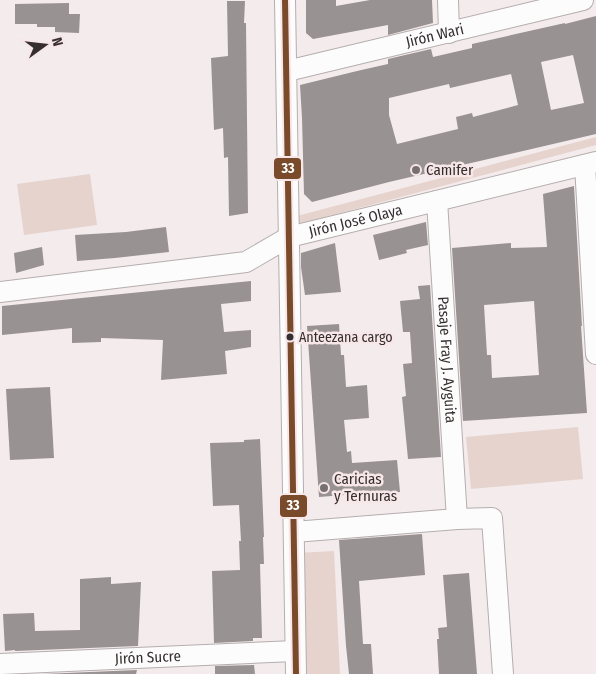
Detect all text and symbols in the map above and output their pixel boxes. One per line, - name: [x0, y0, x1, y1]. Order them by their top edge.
- north arrow: [20, 20, 70, 70]
- street label: Jirón Wari: [404, 20, 466, 51]
- text: N: [48, 36, 66, 48]
- line badge: 33: [273, 157, 302, 180]
- text: 33: [280, 160, 295, 177]
- place label: Camifer: [426, 161, 474, 179]
- marker: Camifer: [410, 164, 422, 176]
- street label: Jirón José Olaya: [307, 201, 404, 241]
- street label: Pasaje Fray J. Ayguita: [434, 296, 460, 424]
- place label: Anteezana cargo: [299, 329, 393, 346]
- marker: Anteezana cargo: [285, 332, 295, 342]
- place label: Caricias y Ternuras: [334, 470, 397, 505]
- marker: Caricias y Ternuras: [318, 482, 330, 494]
- line badge: 33: [279, 494, 308, 518]
- text: 33: [285, 497, 300, 514]
- street label: Jirón Sucre: [114, 647, 181, 668]

